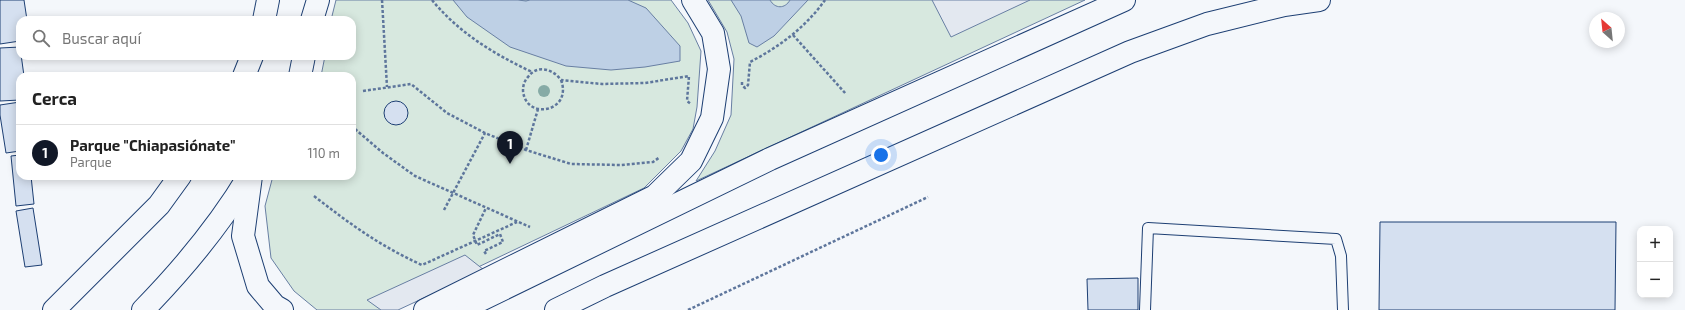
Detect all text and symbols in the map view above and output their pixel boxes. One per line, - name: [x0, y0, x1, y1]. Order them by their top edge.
- north arrow: [1589, 12, 1625, 48]
- search box: [16, 16, 356, 60]
- icon: search: [30, 27, 52, 49]
- text: Buscar aquí: [62, 29, 141, 47]
- text: Cerca: [32, 88, 77, 108]
- pin: 1: [497, 131, 523, 164]
- text: Parque "Chiapasiónate": [70, 136, 236, 154]
- text: 1: [42, 145, 48, 161]
- text: 110 m: [308, 145, 340, 161]
- your location: [871, 145, 891, 165]
- text: Parque: [70, 154, 112, 170]
- map controls: [1637, 226, 1673, 298]
- button: +: [1637, 226, 1673, 262]
- button: −: [1637, 262, 1673, 298]

